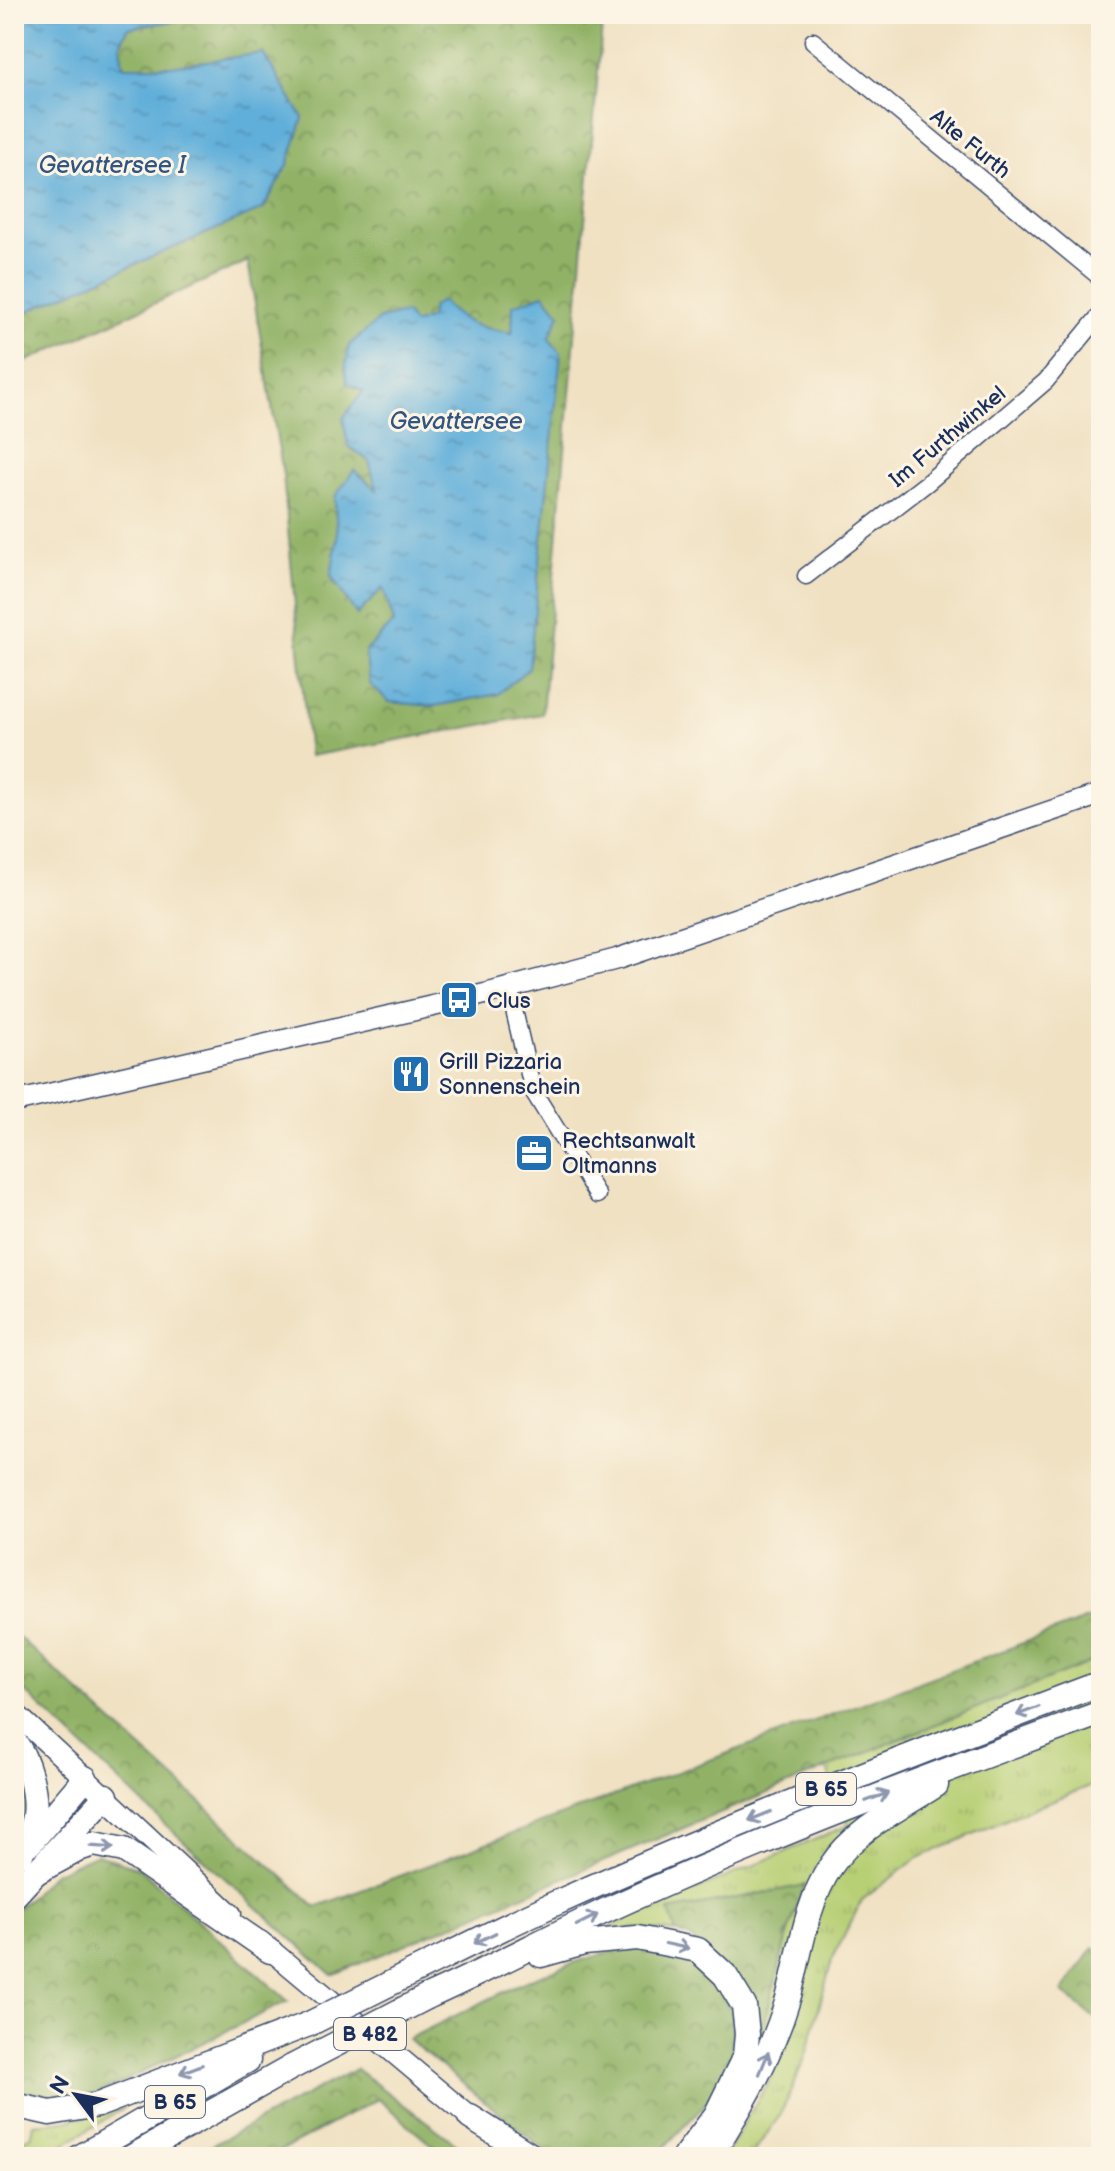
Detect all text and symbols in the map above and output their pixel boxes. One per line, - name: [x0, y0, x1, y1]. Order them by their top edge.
- street label: Alte Furth: [924, 104, 1016, 185]
- water label: Gevattersee I: [38, 151, 187, 180]
- street label: Im Furthwinkel: [884, 381, 1012, 494]
- water label: Gevattersee: [389, 407, 523, 436]
- bus stop icon: Clus: [438, 979, 480, 1021]
- place label: Clus: [487, 988, 531, 1015]
- place label: Grill Pizzaria Sonnenschein: [439, 1049, 580, 1101]
- restaurant icon: Grill Pizzaria Sonnenschein: [390, 1053, 432, 1095]
- place label: Rechtsanwalt Oltmanns: [562, 1128, 696, 1180]
- office icon: Rechtsanwalt Oltmanns: [513, 1132, 555, 1174]
- one-way arrow: [1016, 1704, 1041, 1719]
- road number: B 65: [796, 1773, 856, 1805]
- one-way arrow: [864, 1789, 889, 1803]
- one-way arrow: [748, 1810, 773, 1824]
- one-way arrow: [88, 1840, 114, 1855]
- one-way arrow: [574, 1912, 598, 1928]
- one-way arrow: [473, 1931, 497, 1946]
- one-way arrow: [664, 1939, 690, 1954]
- road number: B 482: [334, 2018, 406, 2050]
- one-way arrow: [757, 2051, 772, 2076]
- north arrow: [36, 2055, 116, 2135]
- one-way arrow: [179, 2063, 204, 2077]
- text: N: [44, 2071, 76, 2099]
- road number: B 65: [145, 2086, 205, 2118]

